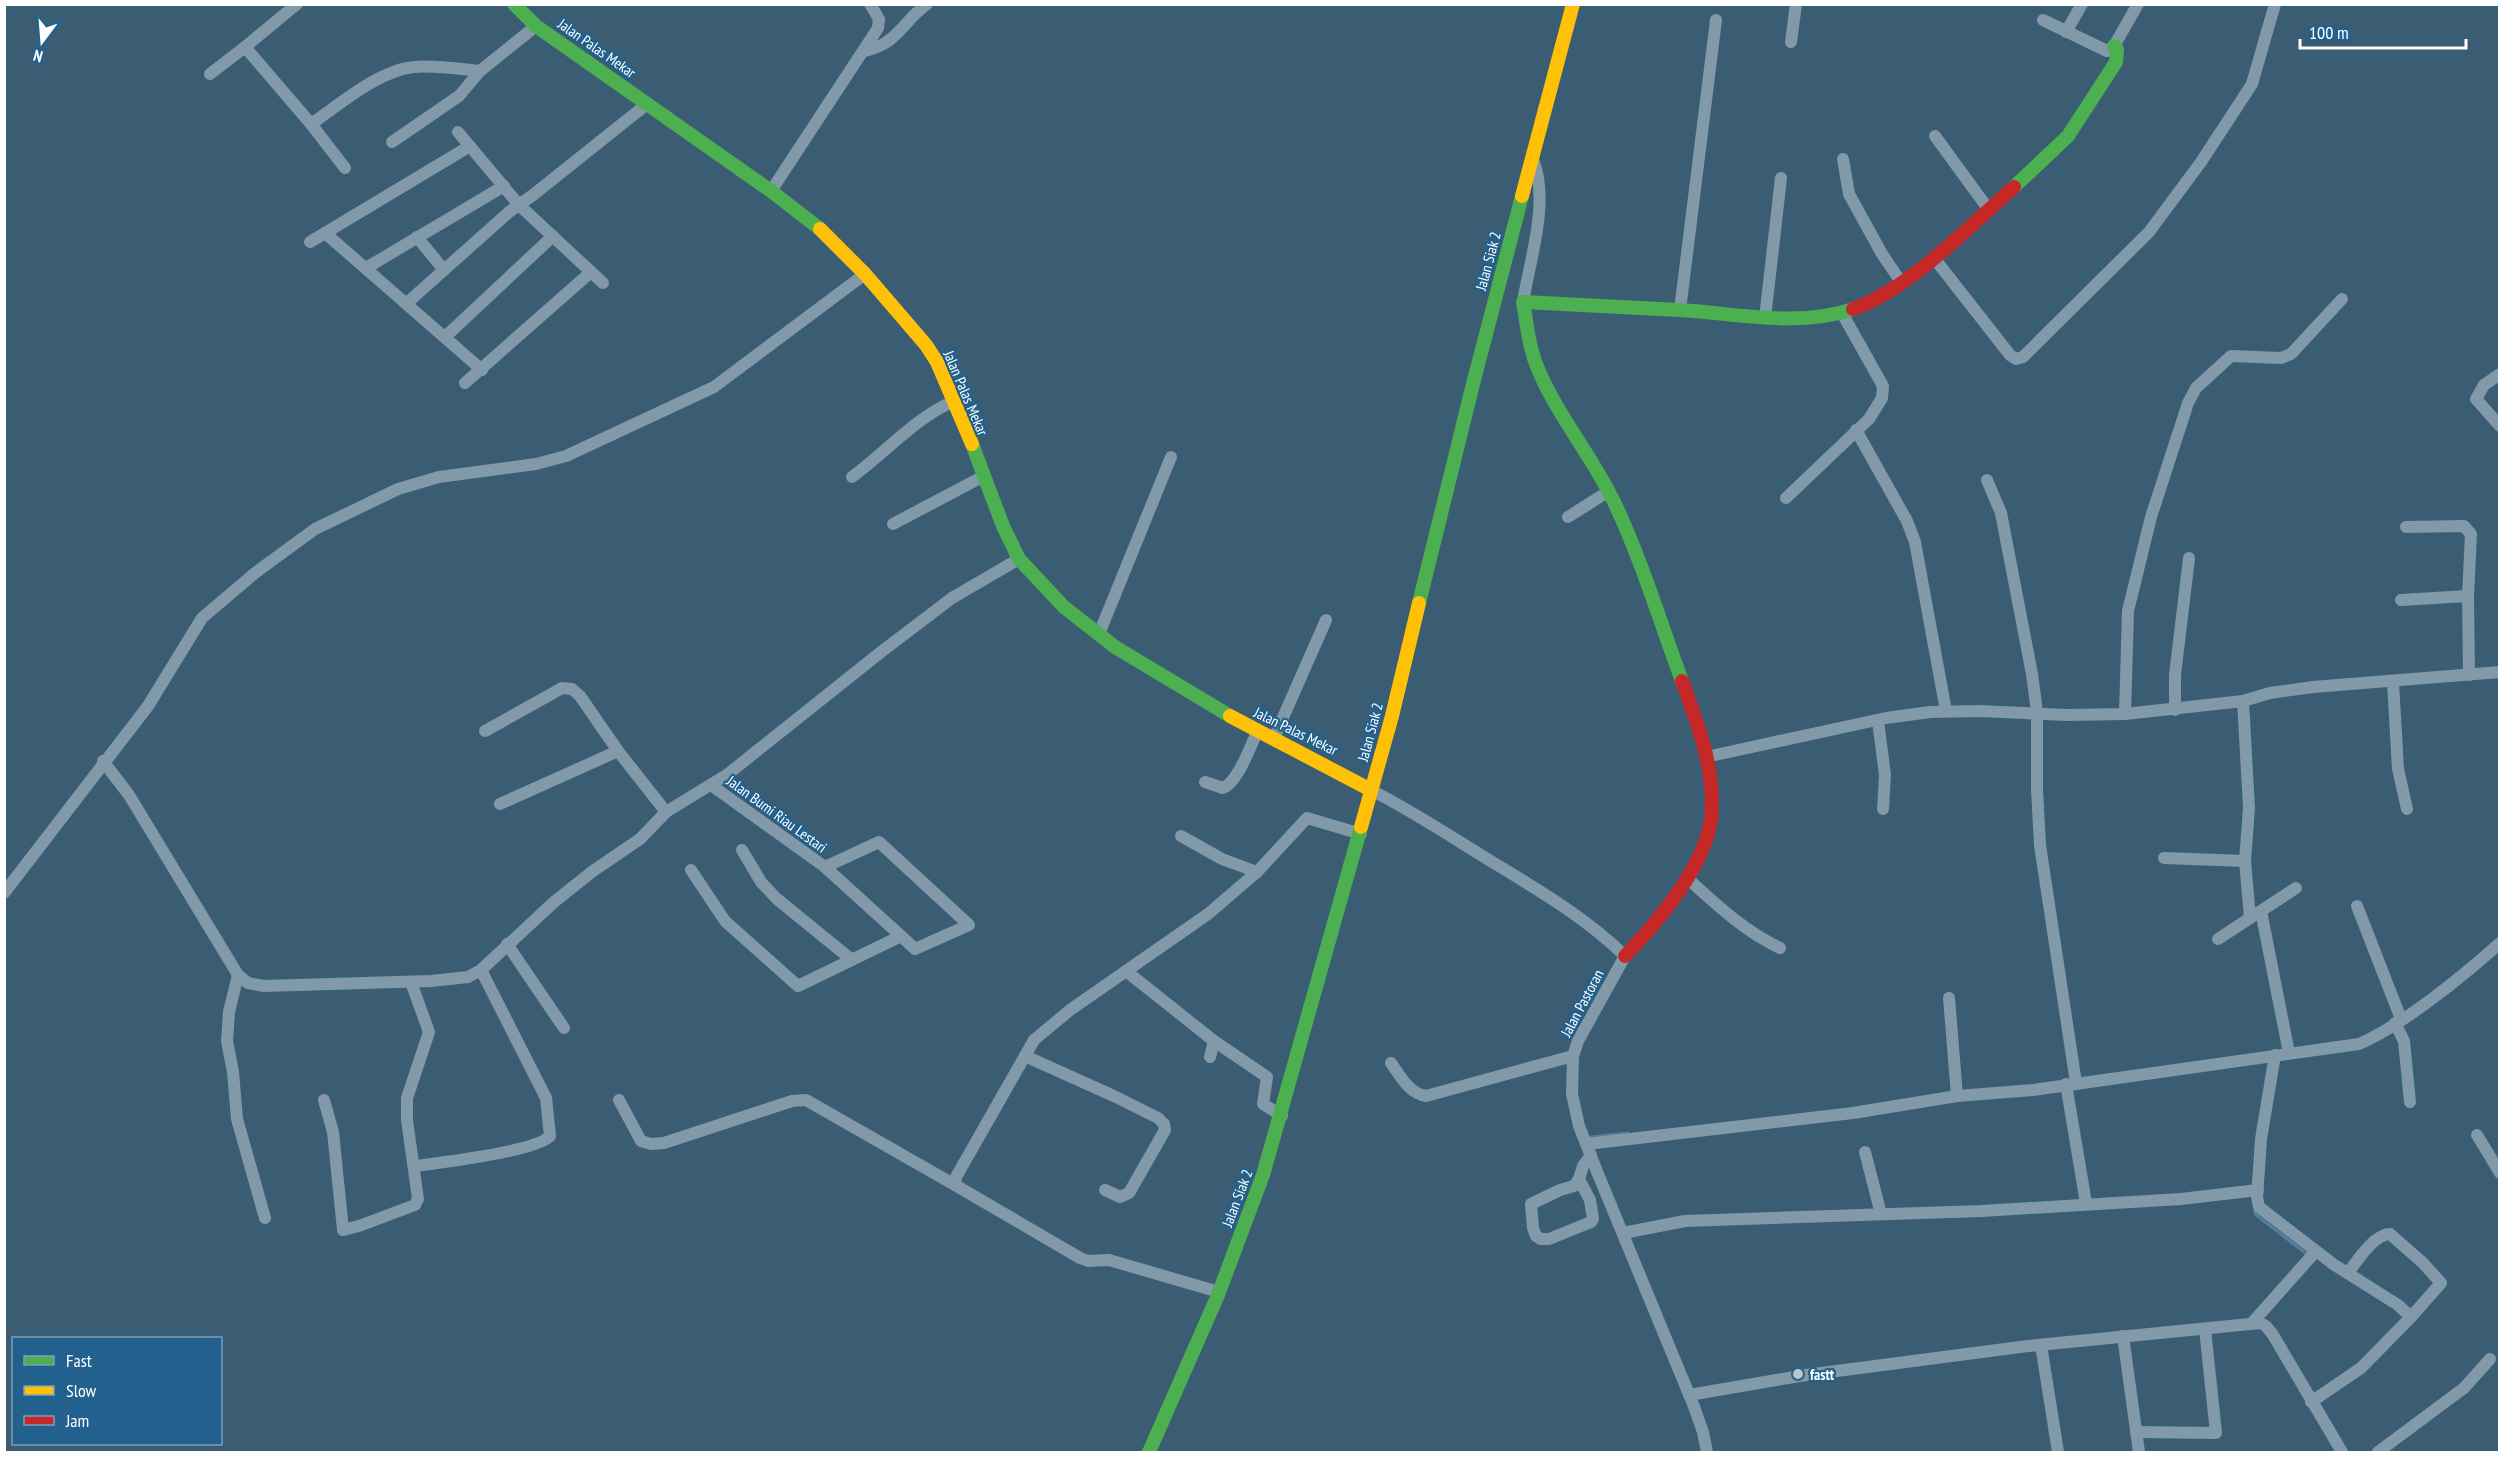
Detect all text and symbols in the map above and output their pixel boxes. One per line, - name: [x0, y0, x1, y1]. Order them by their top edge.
- north arrow: [12, 12, 72, 72]
- scale bar: [2300, 12, 2466, 50]
- street label: Jalan Palas Mekar: [554, 14, 640, 82]
- text: 100 m: [2309, 21, 2349, 44]
- text: N: [31, 46, 45, 67]
- street label: Jalan Siak 2: [1471, 230, 1505, 293]
- street label: Jalan Palas Mekar: [939, 347, 993, 439]
- street label: Jalan Siak 2: [1353, 701, 1387, 764]
- street label: Jalan Palas Mekar: [1250, 702, 1342, 760]
- street label: Jalan Bumi Riau Lestari: [722, 771, 831, 857]
- street label: Jalan Pastoran: [1556, 966, 1608, 1041]
- street label: Jalan Siak 2: [1217, 1167, 1257, 1230]
- legend: [12, 1337, 222, 1445]
- text: Fast: [66, 1349, 92, 1372]
- place label: fastt: [1810, 1365, 1835, 1384]
- marker: fastt: [1791, 1367, 1805, 1381]
- text: Slow: [66, 1379, 97, 1402]
- text: Jam: [65, 1409, 89, 1432]

